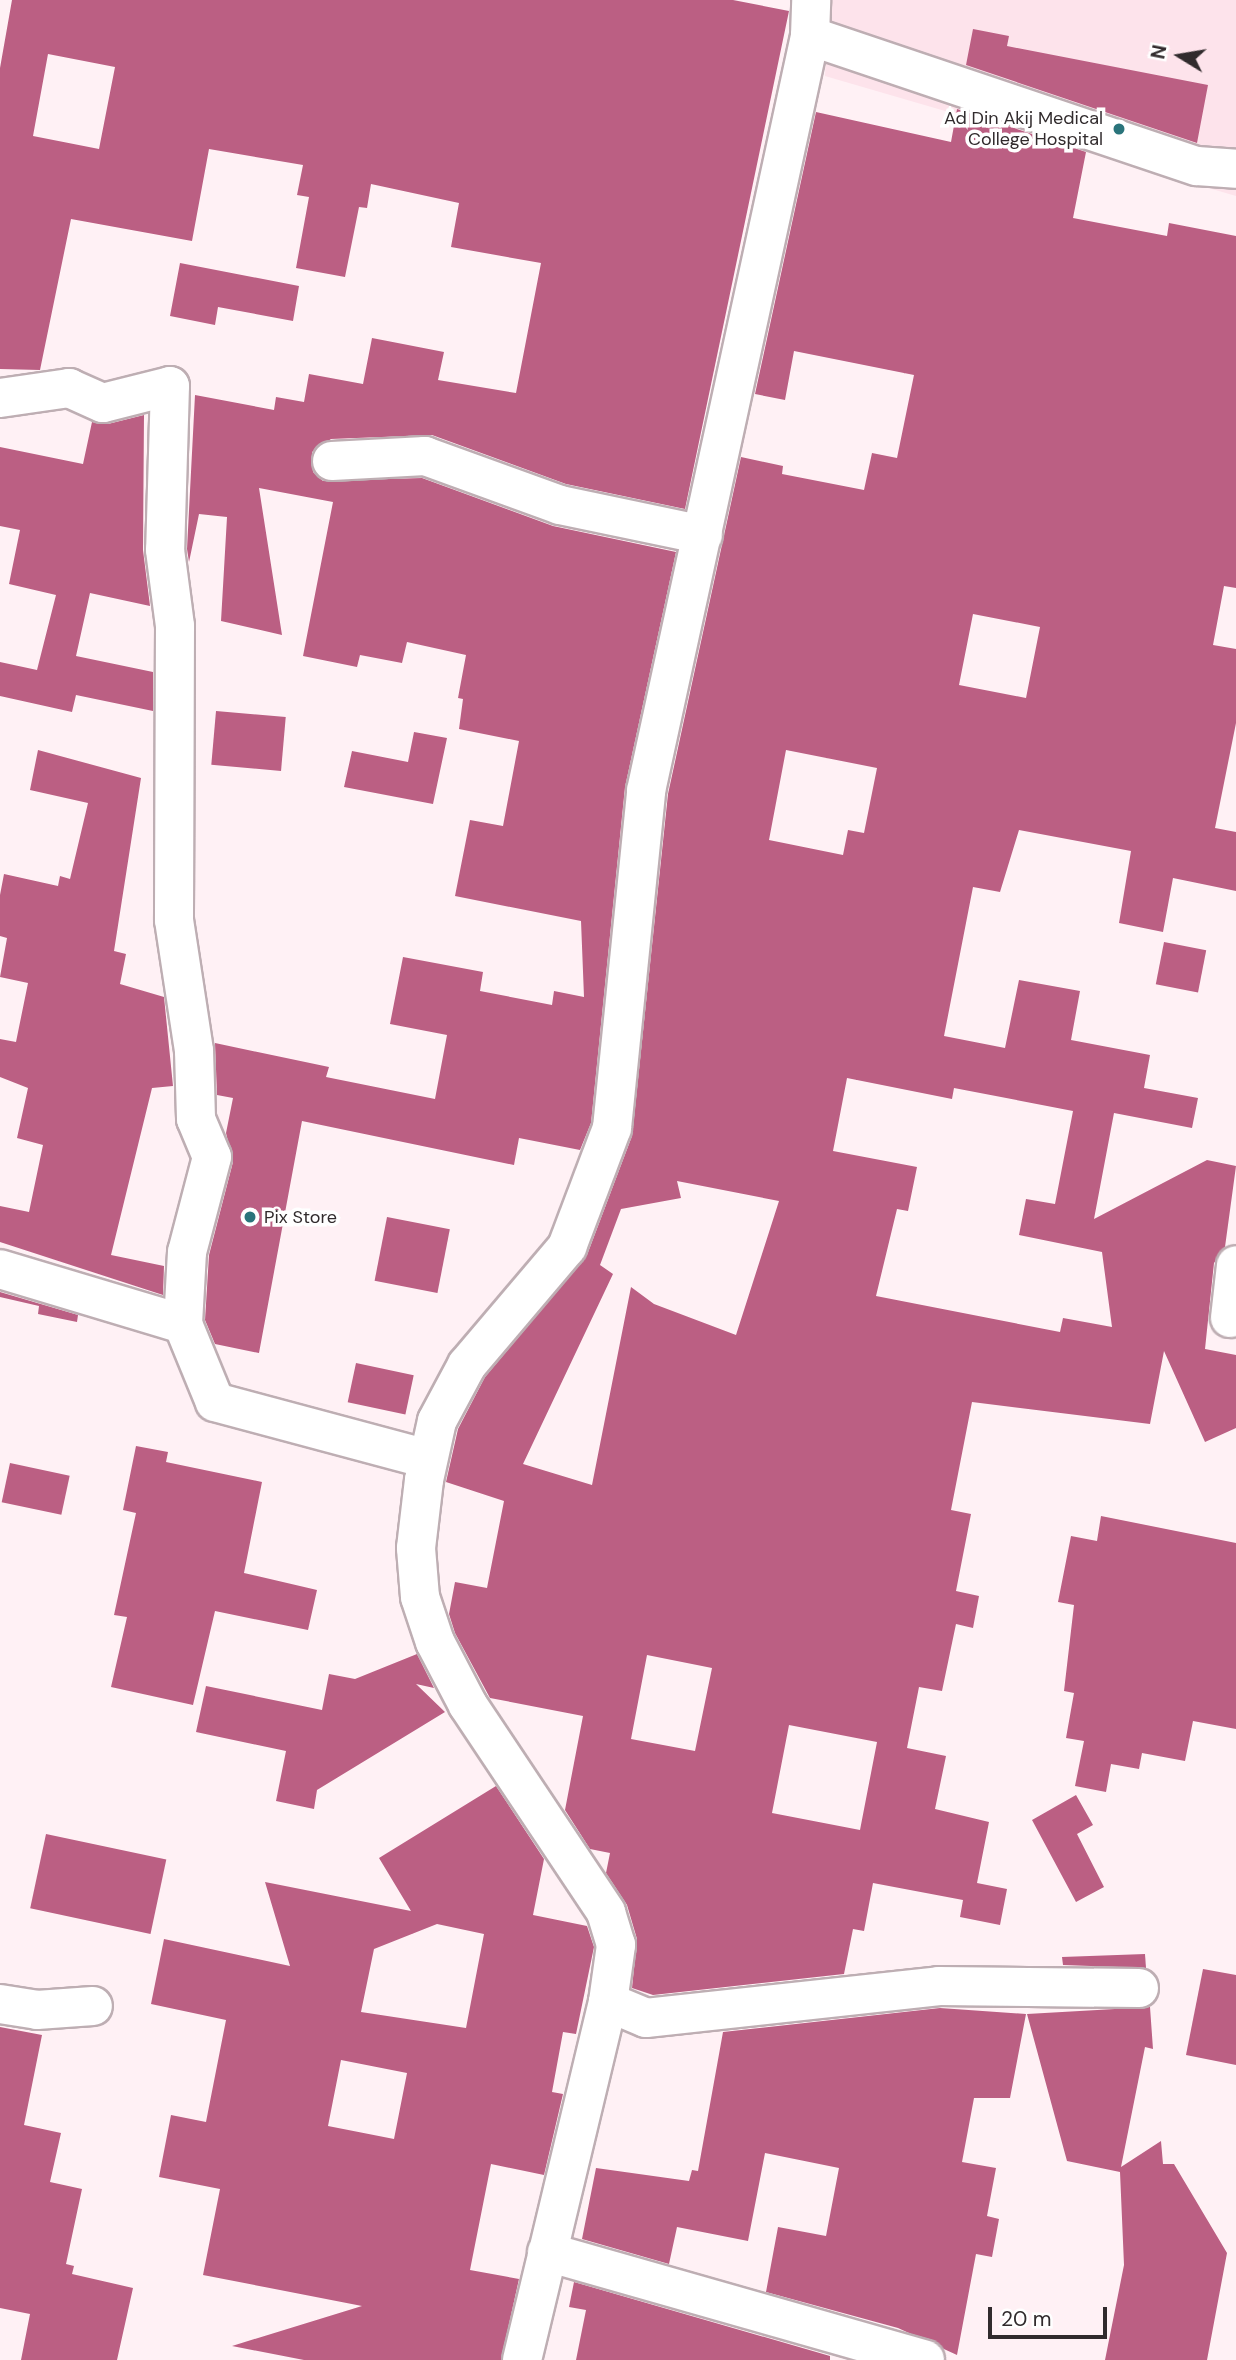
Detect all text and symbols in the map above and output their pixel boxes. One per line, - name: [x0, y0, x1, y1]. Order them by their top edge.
- north arrow: [1145, 21, 1215, 91]
- text: N: [1145, 43, 1172, 61]
- place label: Ad Din Akij Medical College Hospital: [944, 108, 1103, 150]
- marker: Ad Din Akij Medical College Hospital: [1109, 119, 1129, 139]
- place label: Pix Store: [264, 1206, 337, 1228]
- marker: Pix Store: [242, 1209, 258, 1225]
- scale bar: [991, 2294, 1110, 2338]
- text: 20 m: [1001, 2305, 1052, 2333]

